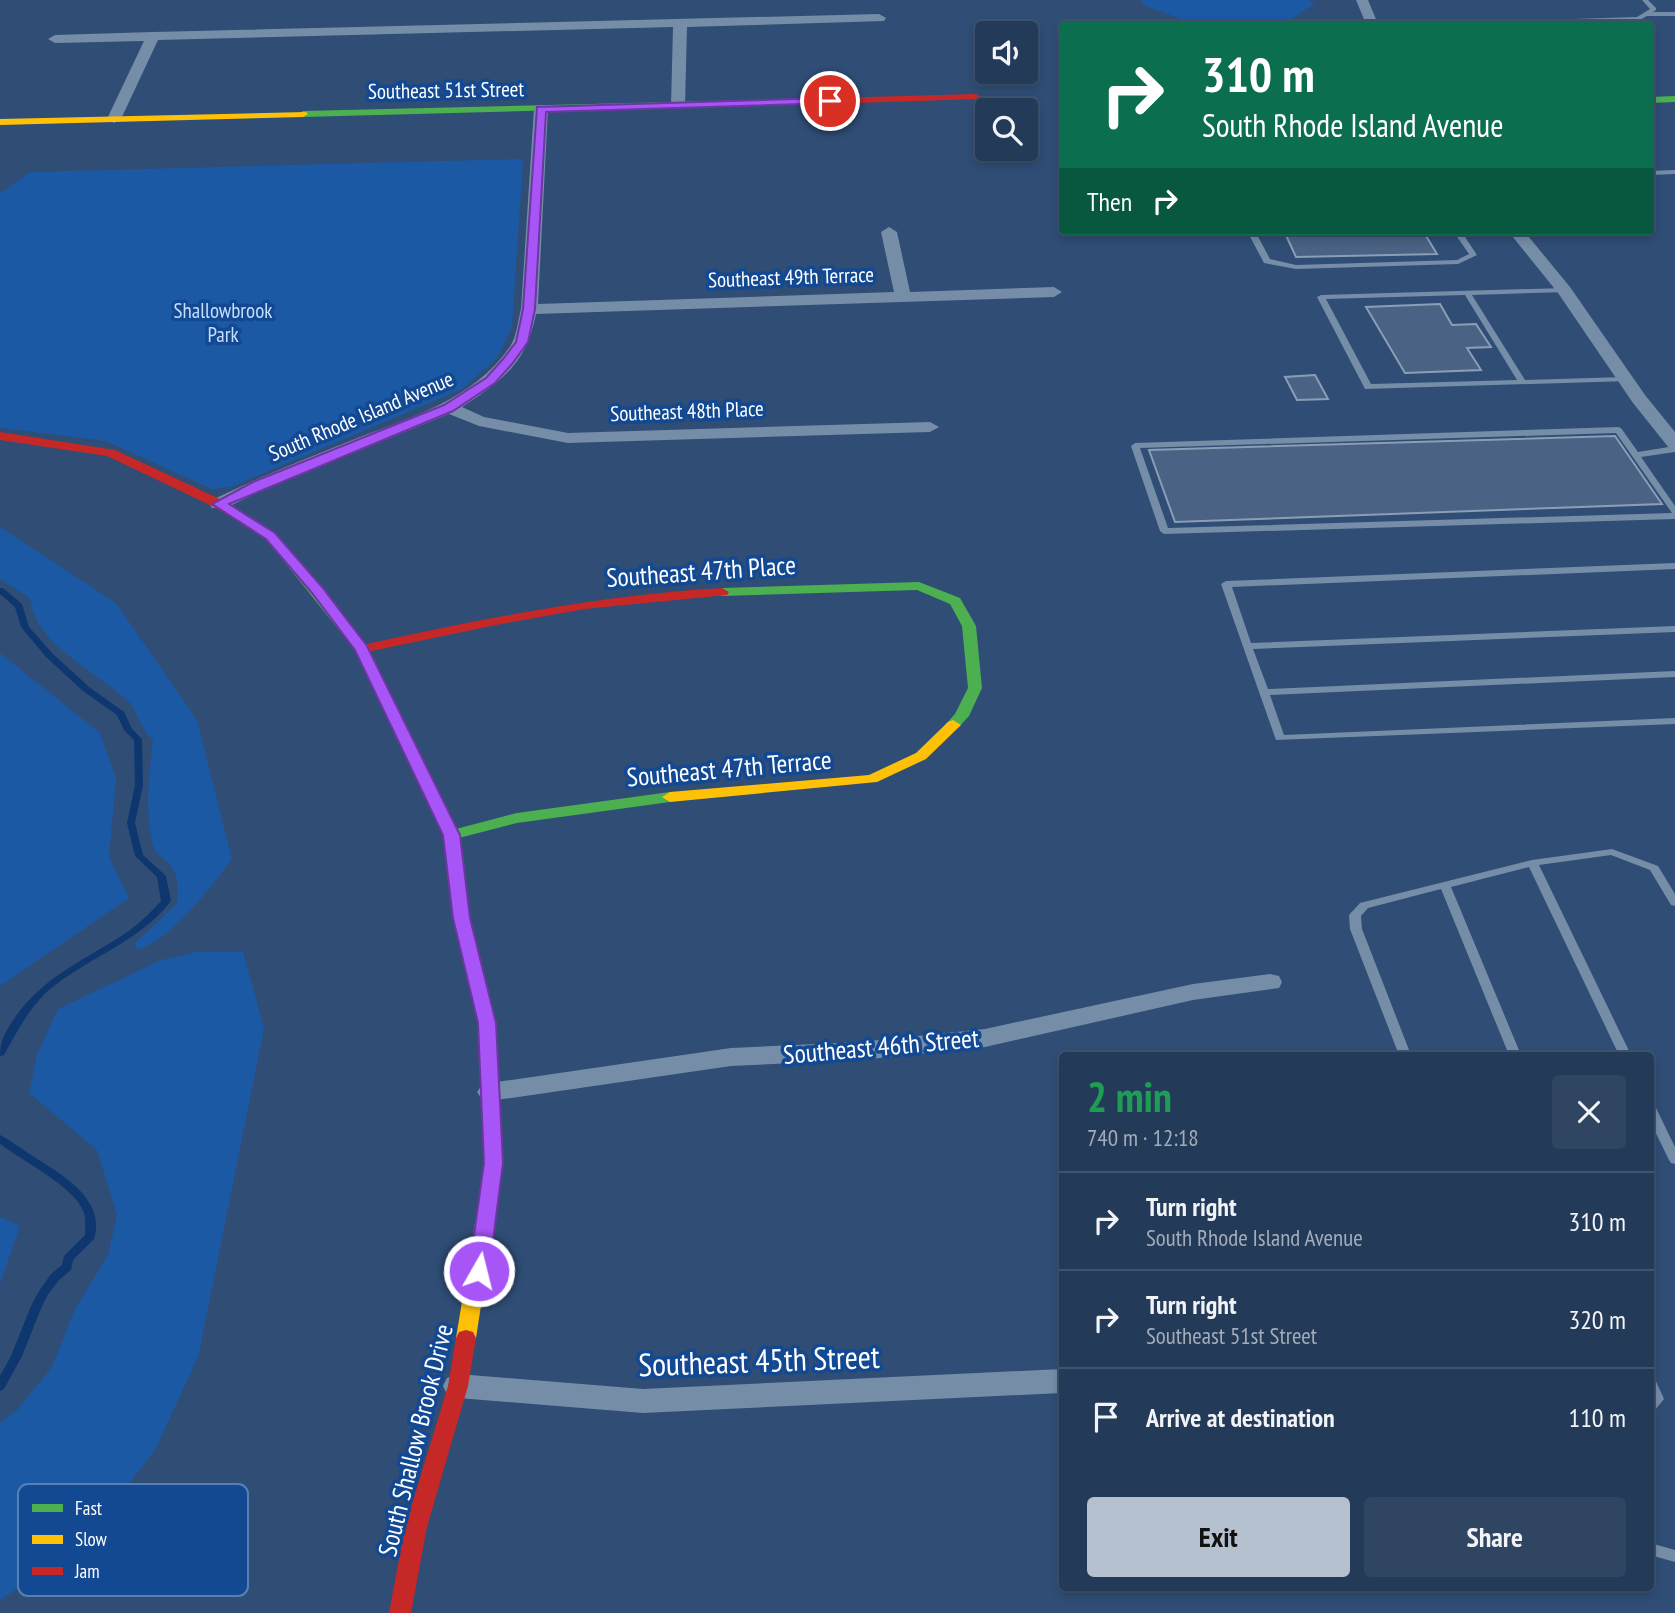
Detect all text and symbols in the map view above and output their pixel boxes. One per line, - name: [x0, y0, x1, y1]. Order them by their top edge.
- map controls: [975, 21, 1038, 161]
- button: sound: [975, 21, 1038, 84]
- text: 310 m: [1202, 42, 1315, 106]
- icon: right: [1087, 49, 1178, 140]
- pin: [800, 71, 860, 131]
- street label: Southeast 51st Street: [368, 75, 525, 105]
- icon: arrive: [811, 82, 849, 120]
- button: search: [975, 98, 1038, 161]
- text: South Rhode Island Avenue: [1202, 104, 1503, 146]
- icon: right: [1146, 182, 1184, 220]
- text: Then: [1087, 185, 1132, 218]
- street label: Southeast 49th Terrace: [708, 261, 874, 293]
- park label: Shallowbrook Park: [174, 297, 272, 348]
- street label: South Rhode Island Avenue: [265, 365, 457, 467]
- street label: Southeast 48th Place: [610, 395, 764, 427]
- street label: Southeast 47th Place: [605, 548, 797, 594]
- street label: Southeast 47th Terrace: [625, 743, 833, 793]
- street label: Southeast 46th Street: [782, 1021, 980, 1071]
- text: 2 min: [1087, 1069, 1172, 1124]
- button: close: [1552, 1075, 1626, 1149]
- text: 740 m · 12:18: [1087, 1123, 1199, 1152]
- text: Turn right: [1146, 1190, 1237, 1223]
- icon: right: [1087, 1202, 1125, 1240]
- text: 310 m: [1568, 1205, 1626, 1238]
- text: South Rhode Island Avenue: [1146, 1223, 1363, 1252]
- position arrow: [442, 1234, 516, 1308]
- text: Turn right: [1146, 1288, 1237, 1321]
- icon: right: [1087, 1300, 1125, 1338]
- text: 320 m: [1568, 1303, 1626, 1336]
- street label: South Shallow Brook Drive: [370, 1320, 460, 1560]
- text: Southeast 51st Street: [1146, 1321, 1317, 1350]
- street label: Southeast 45th Street: [638, 1335, 881, 1385]
- icon: arrive: [1087, 1398, 1125, 1436]
- text: Arrive at destination: [1146, 1401, 1335, 1434]
- text: 110 m: [1568, 1401, 1626, 1434]
- legend: [18, 1484, 248, 1596]
- text: Fast: [75, 1496, 103, 1520]
- button: Exit: [1087, 1497, 1350, 1577]
- button: Share: [1364, 1497, 1626, 1577]
- text: Slow: [75, 1527, 108, 1551]
- text: Jam: [74, 1559, 100, 1583]

